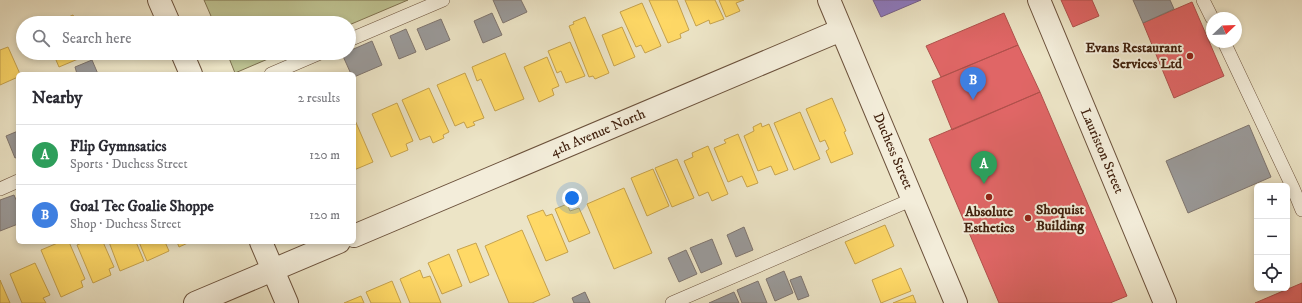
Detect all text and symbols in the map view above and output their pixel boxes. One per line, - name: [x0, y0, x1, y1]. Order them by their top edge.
- north arrow: [1206, 12, 1242, 48]
- search box: [16, 16, 356, 60]
- icon: search: [30, 27, 52, 49]
- text: Search here: [62, 29, 131, 48]
- place label: Evans Restaurant Services Ltd: [1085, 39, 1183, 73]
- marker: Evans Restaurant Services Ltd: [1185, 51, 1195, 61]
- pin: B: [960, 67, 986, 100]
- text: Nearby: [32, 87, 82, 109]
- text: 2 results: [298, 90, 340, 106]
- street label: 4th Avenue North: [548, 105, 649, 161]
- street label: Lauriston Street: [1076, 106, 1128, 197]
- street label: Duchess Street: [869, 110, 917, 193]
- text: Flip Gymnsatics: [70, 137, 167, 156]
- text: A: [41, 147, 49, 163]
- text: 120 m: [309, 147, 340, 163]
- pin: A: [971, 151, 997, 184]
- text: Sports · Duchess Street: [70, 156, 188, 172]
- map controls: [1254, 183, 1290, 291]
- button: +: [1254, 183, 1290, 219]
- your location: [562, 188, 582, 208]
- marker: Absolute Esthetics: [984, 192, 994, 202]
- text: Goal Tec Goalie Shoppe: [70, 197, 214, 216]
- place label: Shoquist Building: [1036, 201, 1085, 235]
- place label: Absolute Esthetics: [964, 203, 1015, 237]
- text: B: [41, 207, 49, 223]
- text: 120 m: [309, 207, 340, 223]
- marker: Shoquist Building: [1023, 213, 1033, 223]
- text: Shop · Duchess Street: [70, 216, 181, 232]
- button: −: [1254, 219, 1290, 255]
- button: locate: [1254, 255, 1290, 291]

